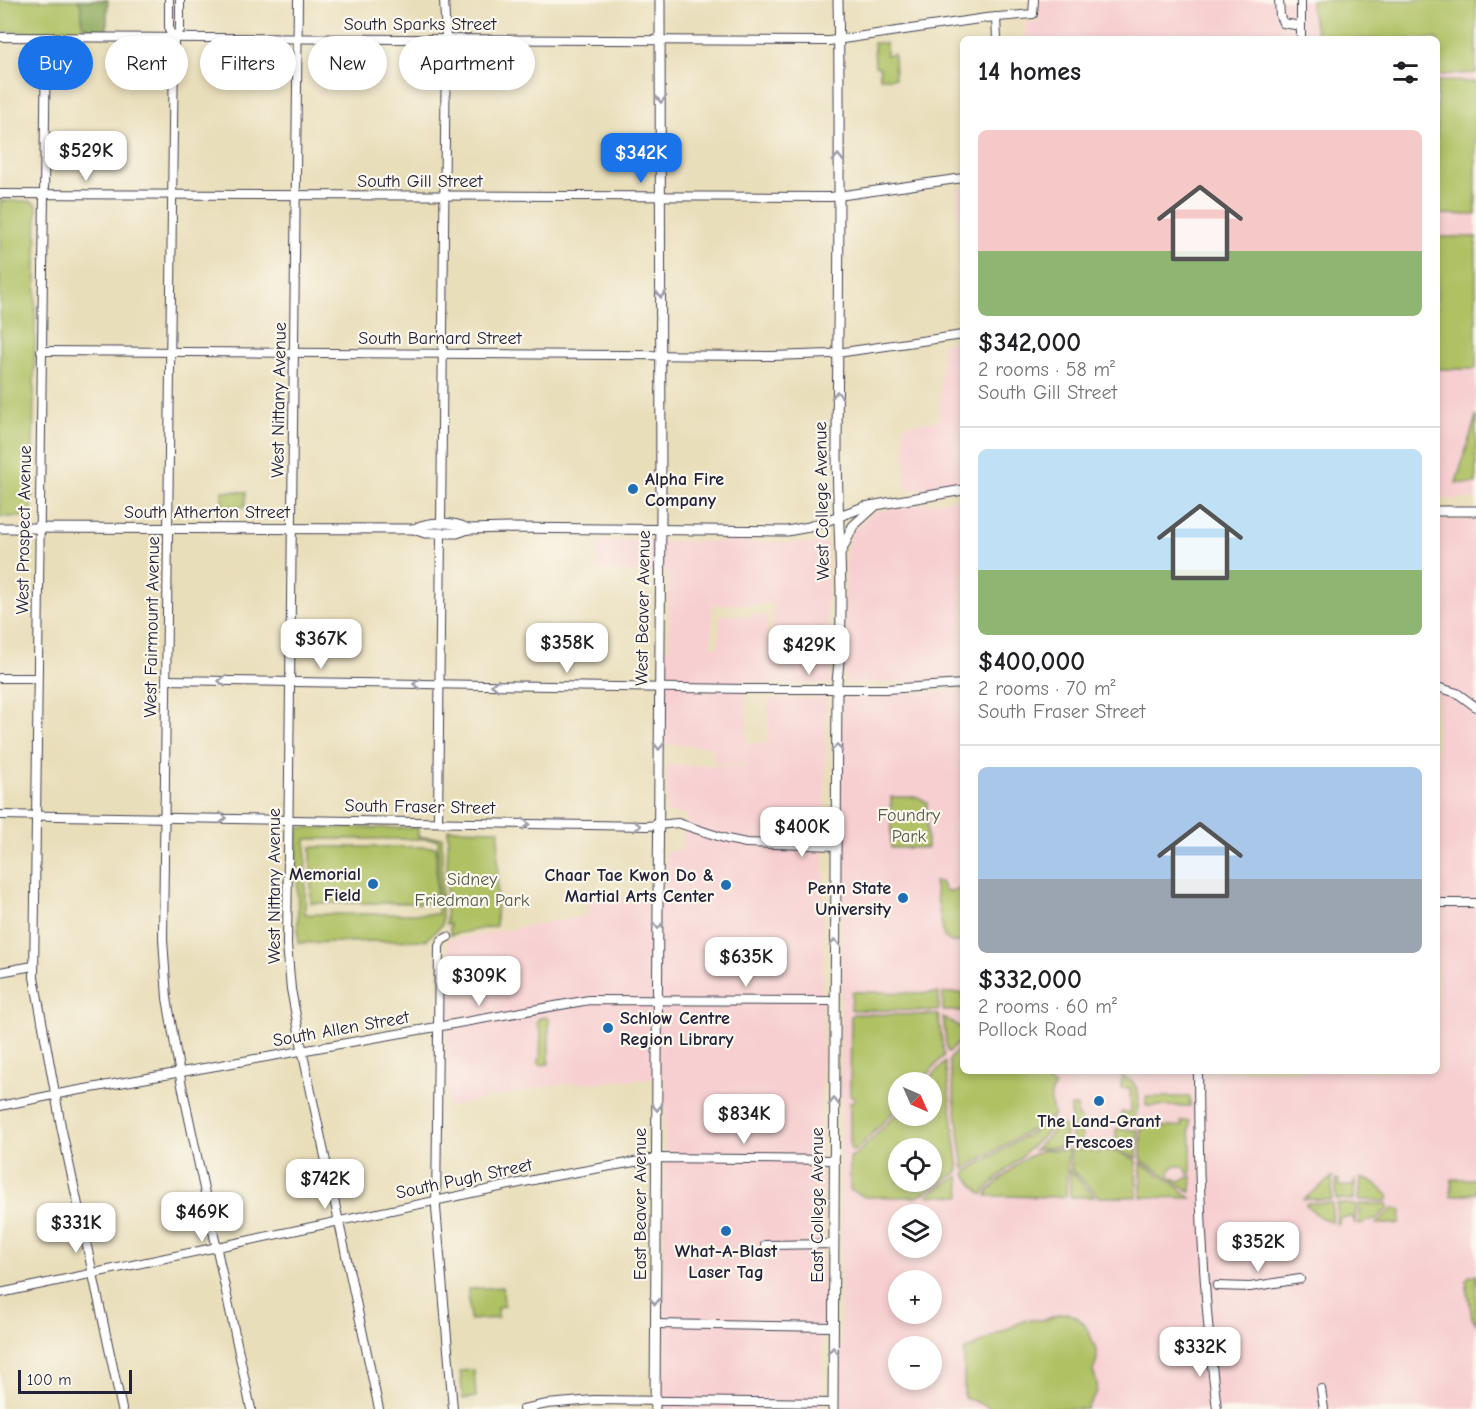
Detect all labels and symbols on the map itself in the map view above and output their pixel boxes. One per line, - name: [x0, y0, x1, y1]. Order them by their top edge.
- street label: South Sparks Street: [344, 14, 497, 35]
- one-way arrow: [655, 94, 667, 103]
- pin: $529K: [44, 131, 128, 182]
- pin: $342K: [599, 133, 683, 184]
- one-way arrow: [832, 153, 844, 162]
- street label: South Gill Street: [357, 171, 484, 192]
- one-way arrow: [654, 289, 667, 298]
- street label: West Nittany Avenue: [267, 322, 291, 478]
- street label: South Barnard Street: [358, 328, 523, 349]
- one-way arrow: [831, 390, 843, 399]
- street label: West College Avenue: [810, 421, 834, 581]
- street label: West Prospect Avenue: [12, 445, 36, 615]
- place label: Alpha Fire Company: [645, 469, 724, 511]
- marker: Alpha Fire Company: [626, 482, 640, 496]
- street label: South Atherton Street: [124, 502, 291, 523]
- street label: West Beaver Avenue: [631, 530, 655, 686]
- street label: West Fairmount Avenue: [140, 536, 164, 718]
- pin: $367K: [279, 619, 363, 670]
- pin: $358K: [525, 623, 609, 674]
- pin: $429K: [767, 625, 851, 676]
- one-way arrow: [217, 675, 226, 687]
- one-way arrow: [412, 678, 421, 690]
- one-way arrow: [491, 679, 500, 691]
- one-way arrow: [653, 742, 665, 751]
- one-way arrow: [831, 743, 843, 752]
- street label: South Fraser Street: [345, 795, 496, 819]
- park label: Foundry Park: [878, 805, 941, 847]
- pin: $400K: [760, 807, 844, 858]
- street label: West Nittany Avenue: [264, 808, 285, 964]
- one-way arrow: [219, 812, 228, 825]
- one-way arrow: [521, 818, 530, 830]
- one-way arrow: [632, 819, 641, 832]
- place label: Memorial Field: [289, 864, 361, 906]
- place label: Chaar Tae Kwon Do & Martial Arts Center: [544, 865, 715, 907]
- park label: Sidney Friedman Park: [415, 869, 530, 911]
- marker: Memorial Field: [366, 877, 380, 891]
- marker: Chaar Tae Kwon Do & Martial Arts Center: [719, 878, 733, 892]
- place label: Penn State University: [807, 878, 892, 920]
- marker: Penn State University: [896, 891, 910, 905]
- one-way arrow: [651, 920, 664, 929]
- pin: $635K: [704, 937, 788, 988]
- one-way arrow: [828, 938, 841, 947]
- pin: $309K: [437, 956, 521, 1007]
- street label: South Allen Street: [271, 1007, 412, 1051]
- place label: Schlow Centre Region Library: [620, 1008, 734, 1050]
- marker: Schlow Centre Region Library: [601, 1021, 615, 1035]
- north arrow: [888, 1072, 942, 1126]
- pin: $834K: [702, 1094, 786, 1145]
- marker: The Land-Grant Frescoes: [1092, 1094, 1106, 1108]
- one-way arrow: [828, 1097, 840, 1106]
- one-way arrow: [651, 1102, 663, 1111]
- place label: The Land-Grant Frescoes: [1037, 1111, 1162, 1153]
- street label: East College Avenue: [807, 1127, 828, 1283]
- street label: East Beaver Avenue: [630, 1128, 651, 1280]
- street label: South Pugh Street: [394, 1154, 535, 1204]
- pin: $742K: [283, 1159, 367, 1210]
- pin: $469K: [160, 1192, 244, 1243]
- pin: $331K: [34, 1203, 118, 1254]
- pin: $352K: [1216, 1222, 1300, 1273]
- marker: What-A-Blast Laser Tag: [719, 1224, 733, 1238]
- place label: What-A-Blast Laser Tag: [675, 1241, 778, 1283]
- one-way arrow: [649, 1296, 662, 1305]
- pin: $332K: [1158, 1327, 1242, 1378]
- one-way arrow: [827, 1346, 839, 1355]
- scale bar: [18, 1367, 132, 1394]

